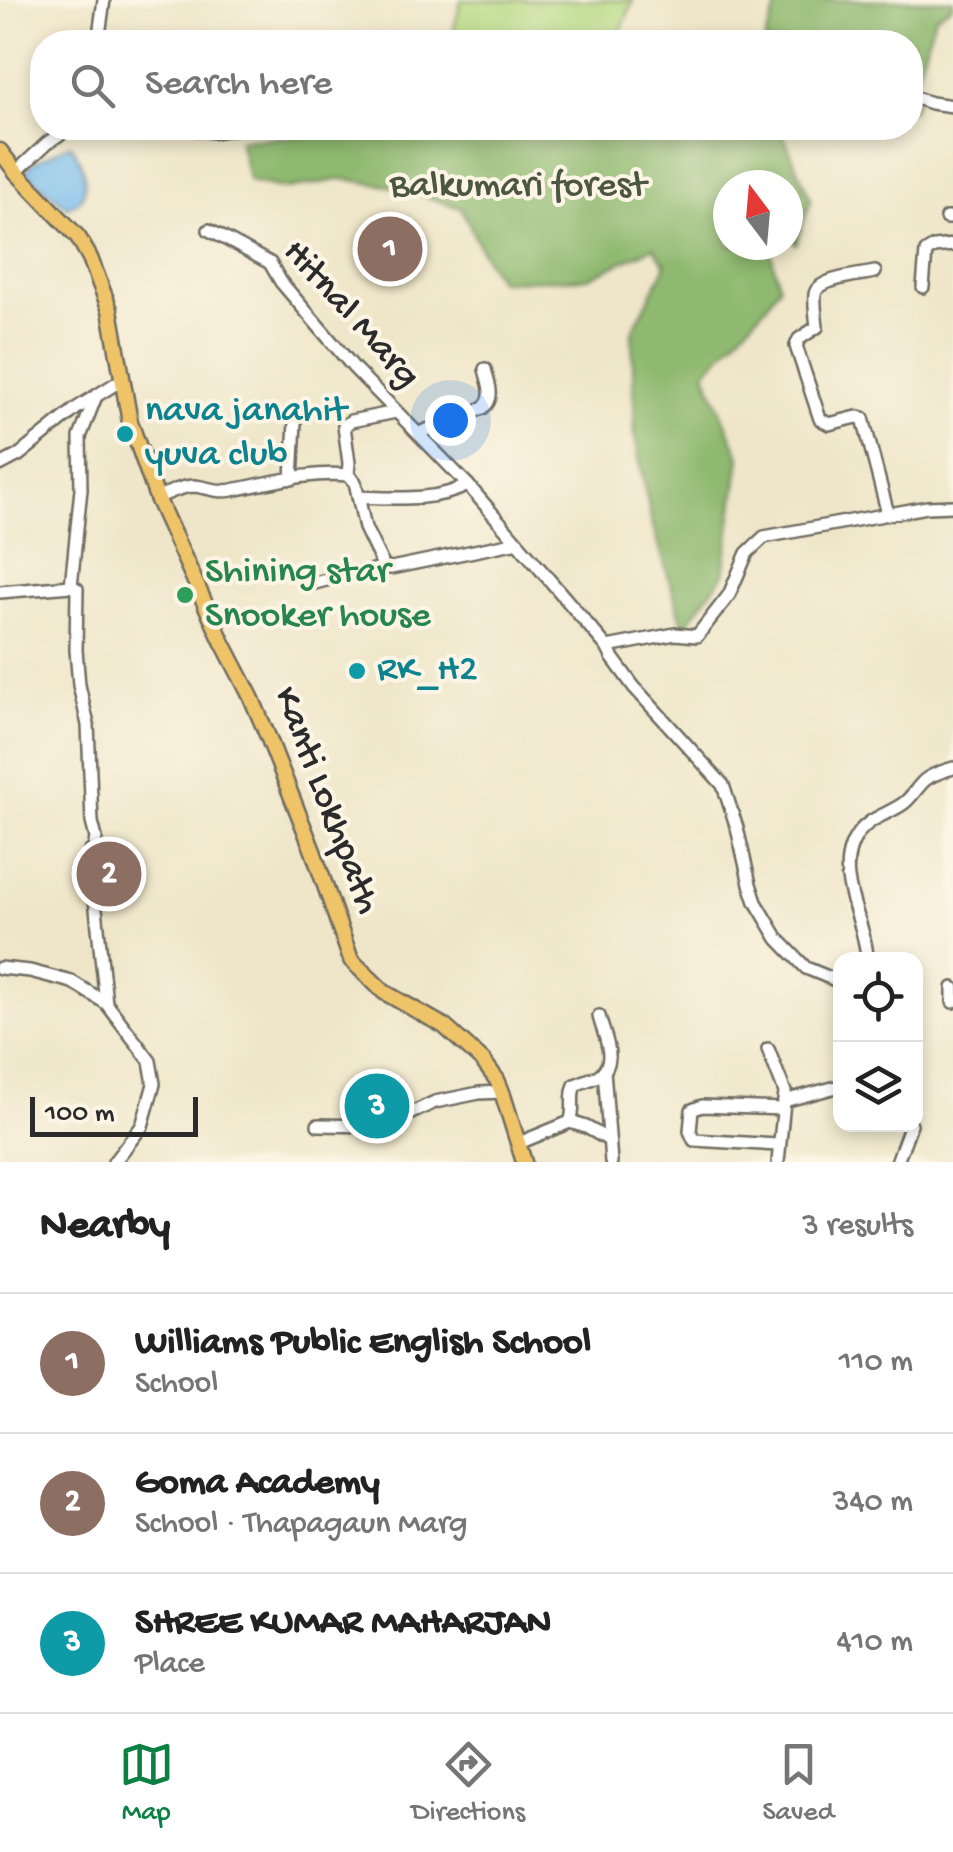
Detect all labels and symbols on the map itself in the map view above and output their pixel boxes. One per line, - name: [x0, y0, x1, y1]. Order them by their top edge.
- park label: Balkumari forest: [389, 165, 650, 209]
- north arrow: [713, 170, 803, 260]
- pin: 1: [358, 212, 422, 286]
- street label: Hitnal Marg: [272, 232, 428, 398]
- place label: nava janahit yuva club: [145, 390, 350, 478]
- your location: [425, 395, 476, 446]
- marker: nava janahit yuva club: [114, 423, 136, 445]
- place label: Shining star Snooker house: [205, 551, 431, 639]
- marker: Shining star Snooker house: [174, 584, 196, 606]
- place label: RK_H2: [377, 649, 478, 693]
- marker: RK_H2: [346, 660, 368, 682]
- street label: Kanti Lokhpath: [262, 681, 388, 921]
- pin: 2: [76, 836, 142, 912]
- pin: 3: [344, 1068, 410, 1144]
- scale bar: [30, 1092, 198, 1136]

